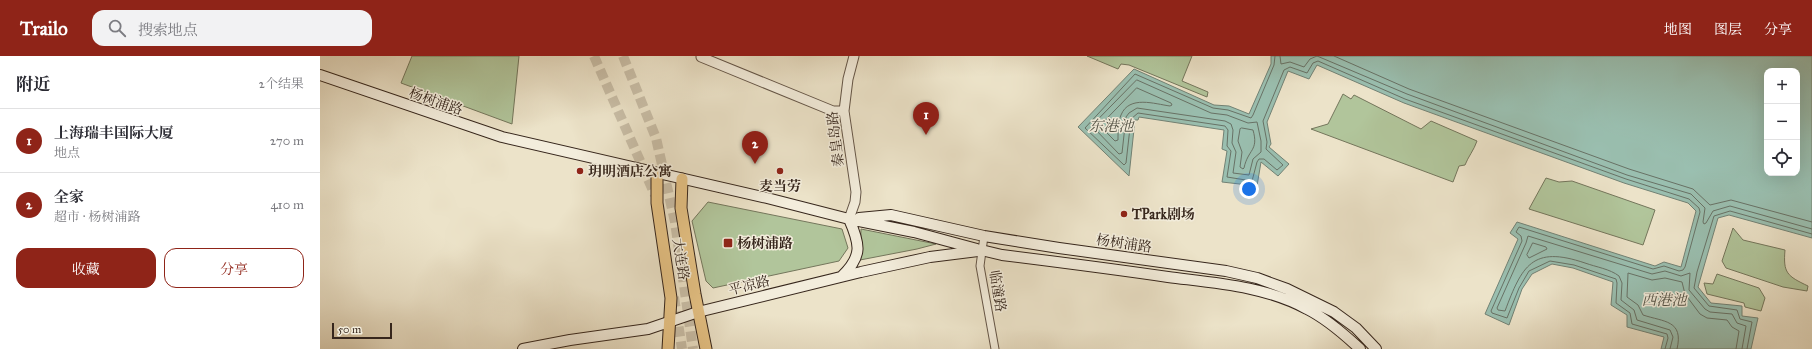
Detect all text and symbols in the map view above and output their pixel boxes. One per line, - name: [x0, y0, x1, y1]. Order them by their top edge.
- search box: [92, 10, 372, 46]
- text: Trailo: [20, 17, 68, 40]
- icon: search: [106, 17, 128, 39]
- text: 搜索地点: [138, 21, 198, 39]
- text: 地图: [1664, 21, 1692, 38]
- text: 图层: [1714, 21, 1742, 38]
- text: 分享: [1764, 21, 1792, 38]
- map controls: [1764, 68, 1800, 176]
- button: +: [1764, 68, 1800, 104]
- text: 附近: [16, 74, 50, 95]
- text: 2个结果: [259, 76, 304, 92]
- street label: 杨树浦路: [407, 84, 465, 119]
- pin: 1: [913, 102, 939, 135]
- button: −: [1764, 104, 1800, 140]
- street label: 秦皇岛路: [824, 110, 847, 168]
- water label: 东港池: [1088, 117, 1135, 135]
- text: 上海瑞丰国际大厦: [54, 124, 174, 142]
- pin: 2: [742, 131, 768, 164]
- text: 1: [26, 133, 32, 149]
- text: 270 m: [270, 133, 304, 149]
- button: locate: [1764, 140, 1800, 176]
- text: 地点: [54, 145, 80, 161]
- place label: 玥明酒店公寓: [588, 163, 672, 180]
- marker: 玥明酒店公寓: [575, 166, 585, 176]
- marker: 麦当劳: [775, 166, 785, 176]
- place label: 麦当劳: [759, 178, 801, 195]
- your location: [1239, 179, 1259, 199]
- text: 全家: [54, 188, 84, 206]
- text: 2: [26, 197, 32, 213]
- text: 410 m: [270, 197, 304, 213]
- place label: TPark剧场: [1131, 206, 1195, 223]
- text: 超市 · 杨树浦路: [54, 209, 140, 225]
- marker: TPark剧场: [1119, 209, 1129, 219]
- street label: 杨树浦路: [1095, 231, 1153, 256]
- place label: 杨树浦路: [737, 235, 793, 252]
- street label: 大连路: [669, 237, 692, 281]
- marker: 杨树浦路: [722, 237, 734, 249]
- button: 收藏: [16, 248, 156, 288]
- button: 分享: [164, 248, 304, 288]
- street label: 临潼路: [986, 269, 1009, 313]
- street label: 平凉路: [727, 272, 772, 299]
- water label: 西港池: [1641, 291, 1688, 309]
- scale bar: [332, 321, 392, 340]
- text: 50 m: [338, 323, 361, 336]

